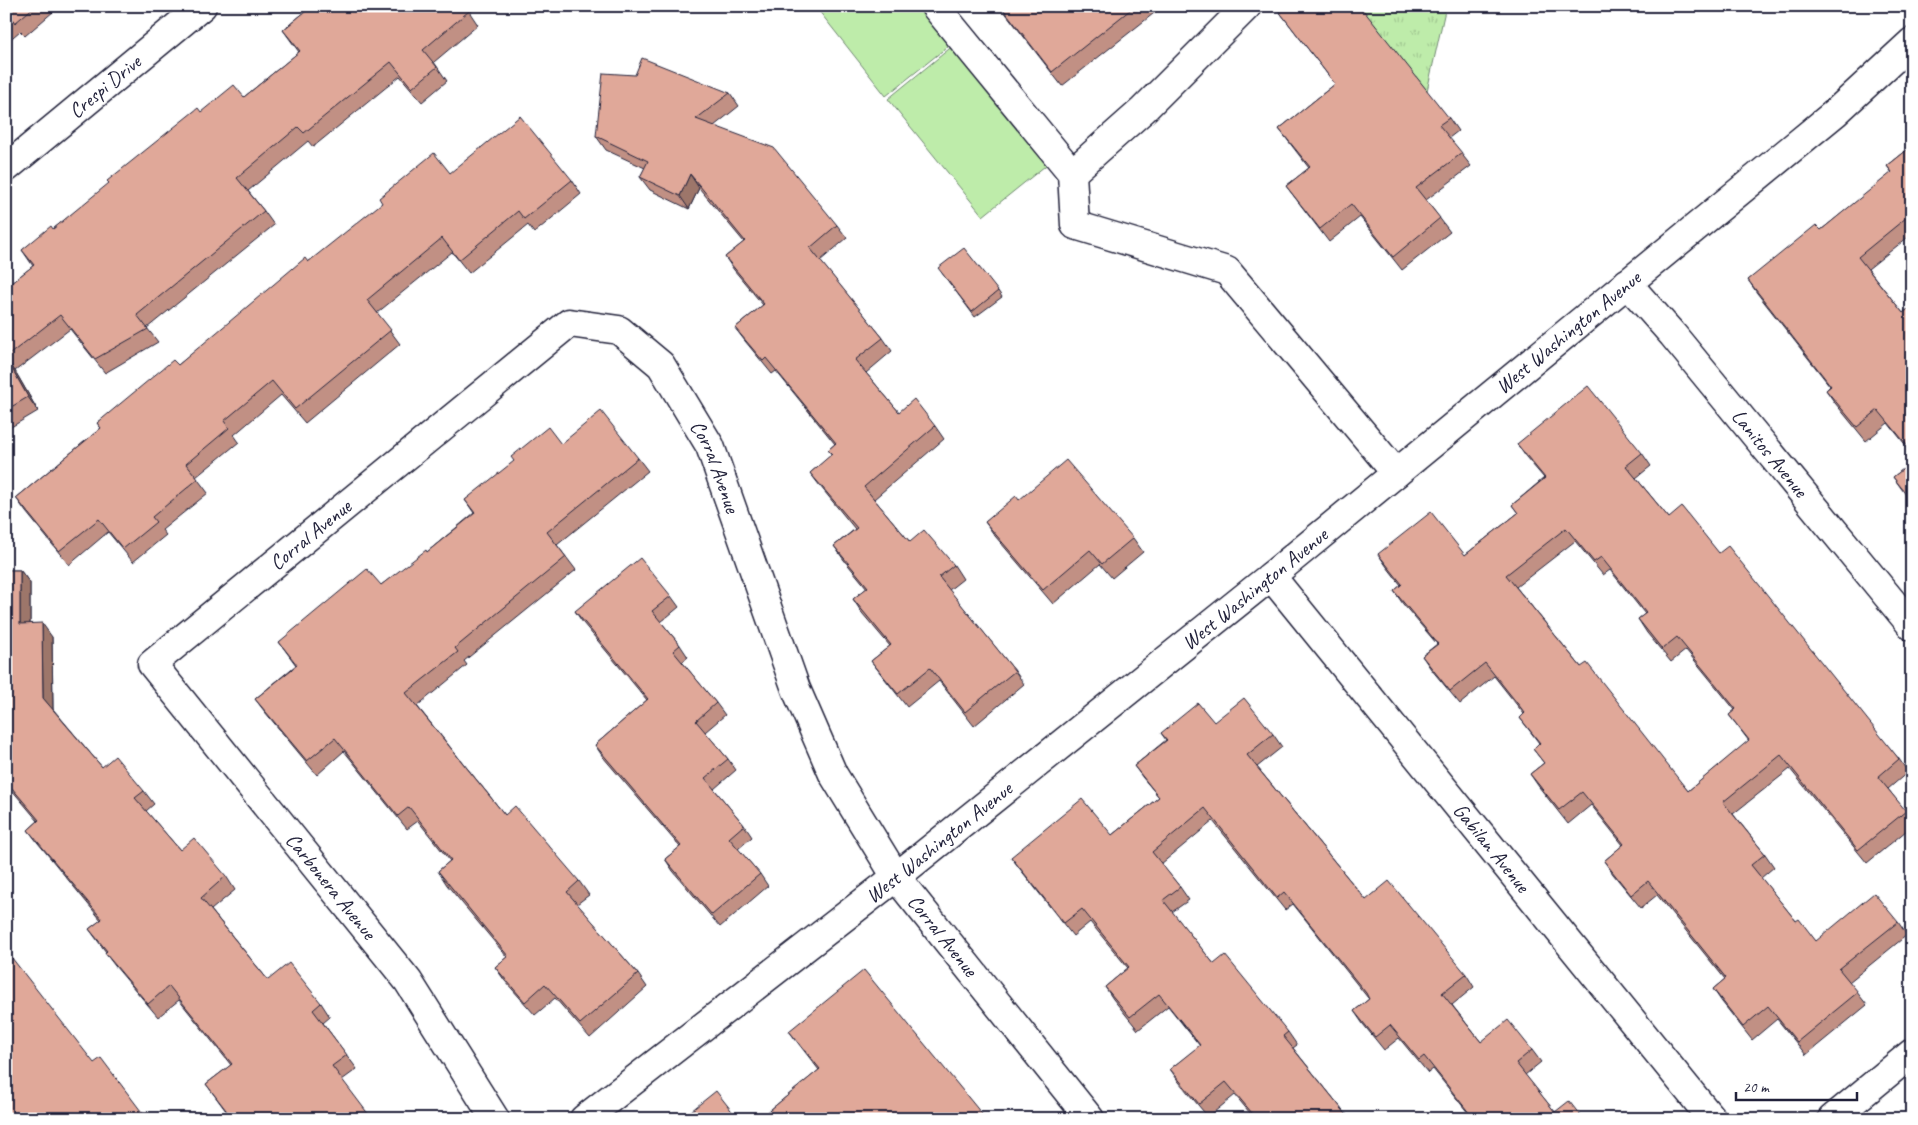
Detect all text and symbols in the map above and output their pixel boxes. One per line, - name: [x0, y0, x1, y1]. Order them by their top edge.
- street label: Crespi Drive: [63, 48, 148, 124]
- street label: West Washington Avenue: [1490, 264, 1648, 399]
- street label: Lanitos Avenue: [1726, 404, 1814, 503]
- street label: Corral Avenue: [684, 415, 746, 517]
- street label: Corral Avenue: [264, 493, 357, 576]
- street label: West Washington Avenue: [1177, 521, 1334, 655]
- street label: West Washington Avenue: [860, 775, 1019, 909]
- street label: Gabilan Avenue: [1448, 798, 1536, 899]
- street label: Carbonera Avenue: [280, 827, 383, 946]
- street label: Corral Avenue: [902, 889, 984, 982]
- scale bar: [1736, 1070, 1857, 1102]
- text: 20 m: [1743, 1078, 1770, 1097]

